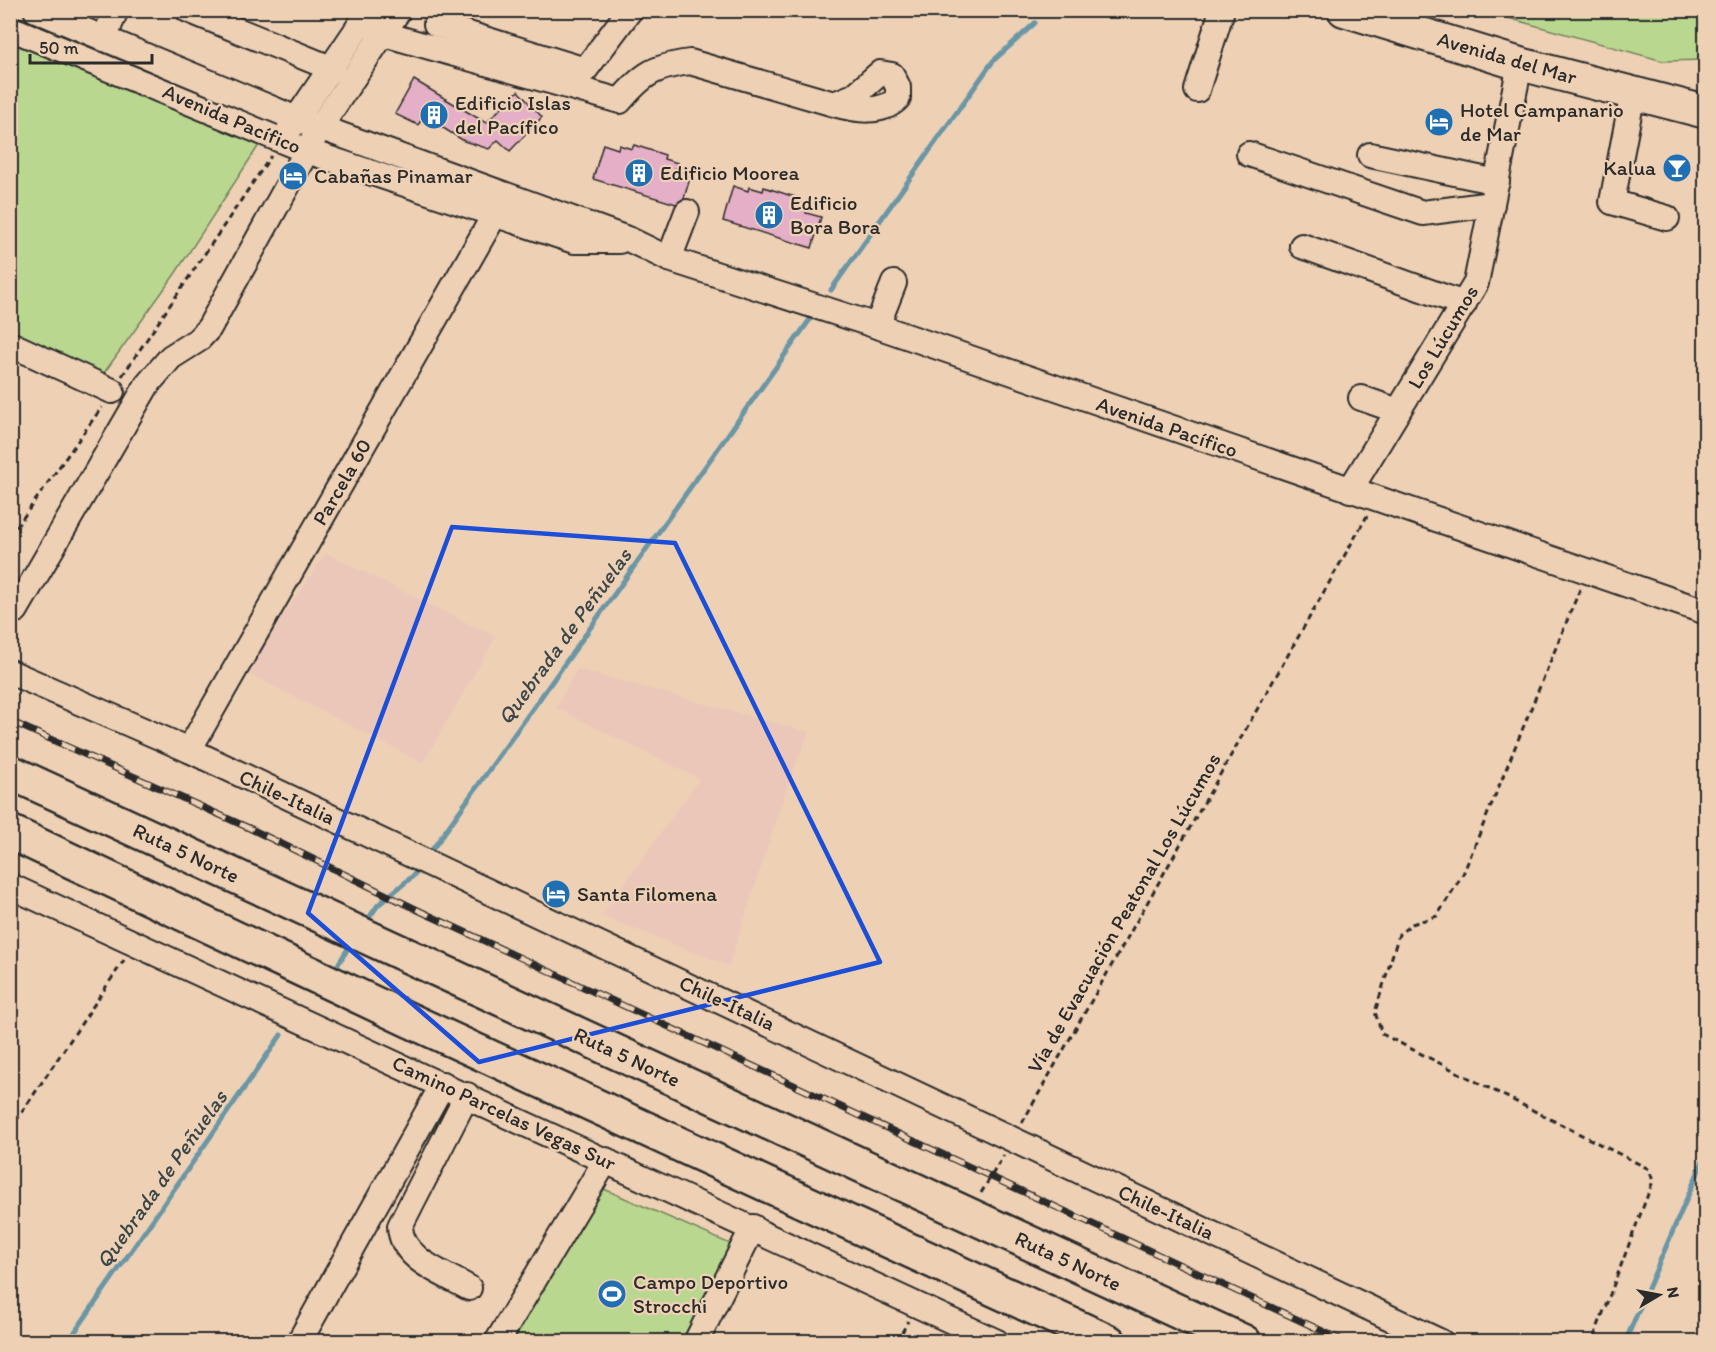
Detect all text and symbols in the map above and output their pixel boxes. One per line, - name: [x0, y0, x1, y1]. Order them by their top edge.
- street label: Avenida del Mar: [1435, 26, 1580, 90]
- scale bar: [30, 27, 152, 65]
- text: 50 m: [39, 37, 79, 59]
- street label: Avenida Pacífico: [159, 78, 305, 159]
- place label: Edificio Islas del Pacífico: [455, 90, 571, 139]
- place label: Hotel Campanario de Mar: [1460, 97, 1624, 146]
- building icon: Edificio Islas del Pacífico: [418, 99, 450, 131]
- hotel icon: Hotel Campanario de Mar: [1423, 106, 1455, 138]
- bar icon: Kalua: [1661, 152, 1693, 184]
- place label: Kalua: [1603, 155, 1656, 180]
- building icon: Edificio Moorea: [623, 157, 655, 189]
- hotel icon: Cabañas Pinamar: [277, 160, 309, 192]
- place label: Edificio Moorea: [660, 160, 800, 185]
- place label: Cabañas Pinamar: [314, 163, 473, 188]
- place label: Edificio Bora Bora: [790, 190, 881, 239]
- building icon: Edificio Bora Bora: [753, 199, 785, 231]
- street label: Los Lúcumos: [1402, 280, 1483, 393]
- street label: Avenida Pacífico: [1093, 391, 1241, 462]
- street label: Parcela 60: [307, 434, 376, 529]
- water label: Quebrada de Peñuelas: [491, 542, 638, 730]
- street label: Vía de Evacuación Peatonal Los Lúcumos: [1021, 748, 1226, 1077]
- street label: Chile-Italia: [235, 763, 339, 830]
- street label: Ruta 5 Norte: [129, 817, 243, 888]
- hotel icon: Santa Filomena: [540, 878, 572, 910]
- place label: Santa Filomena: [577, 881, 717, 906]
- street label: Chile-Italia: [675, 969, 779, 1036]
- street label: Ruta 5 Norte: [570, 1021, 684, 1092]
- street label: Camino Parcelas Vegas Sur: [388, 1050, 621, 1176]
- water label: Quebrada de Peñuelas: [90, 1084, 234, 1274]
- street label: Chile-Italia: [1114, 1178, 1218, 1245]
- street label: Ruta 5 Norte: [1011, 1225, 1125, 1296]
- north arrow: [1629, 1265, 1689, 1325]
- place label: Campo Deportivo Strocchi: [633, 1269, 788, 1318]
- sports icon: Campo Deportivo Strocchi: [596, 1278, 628, 1310]
- text: N: [1663, 1286, 1684, 1299]

